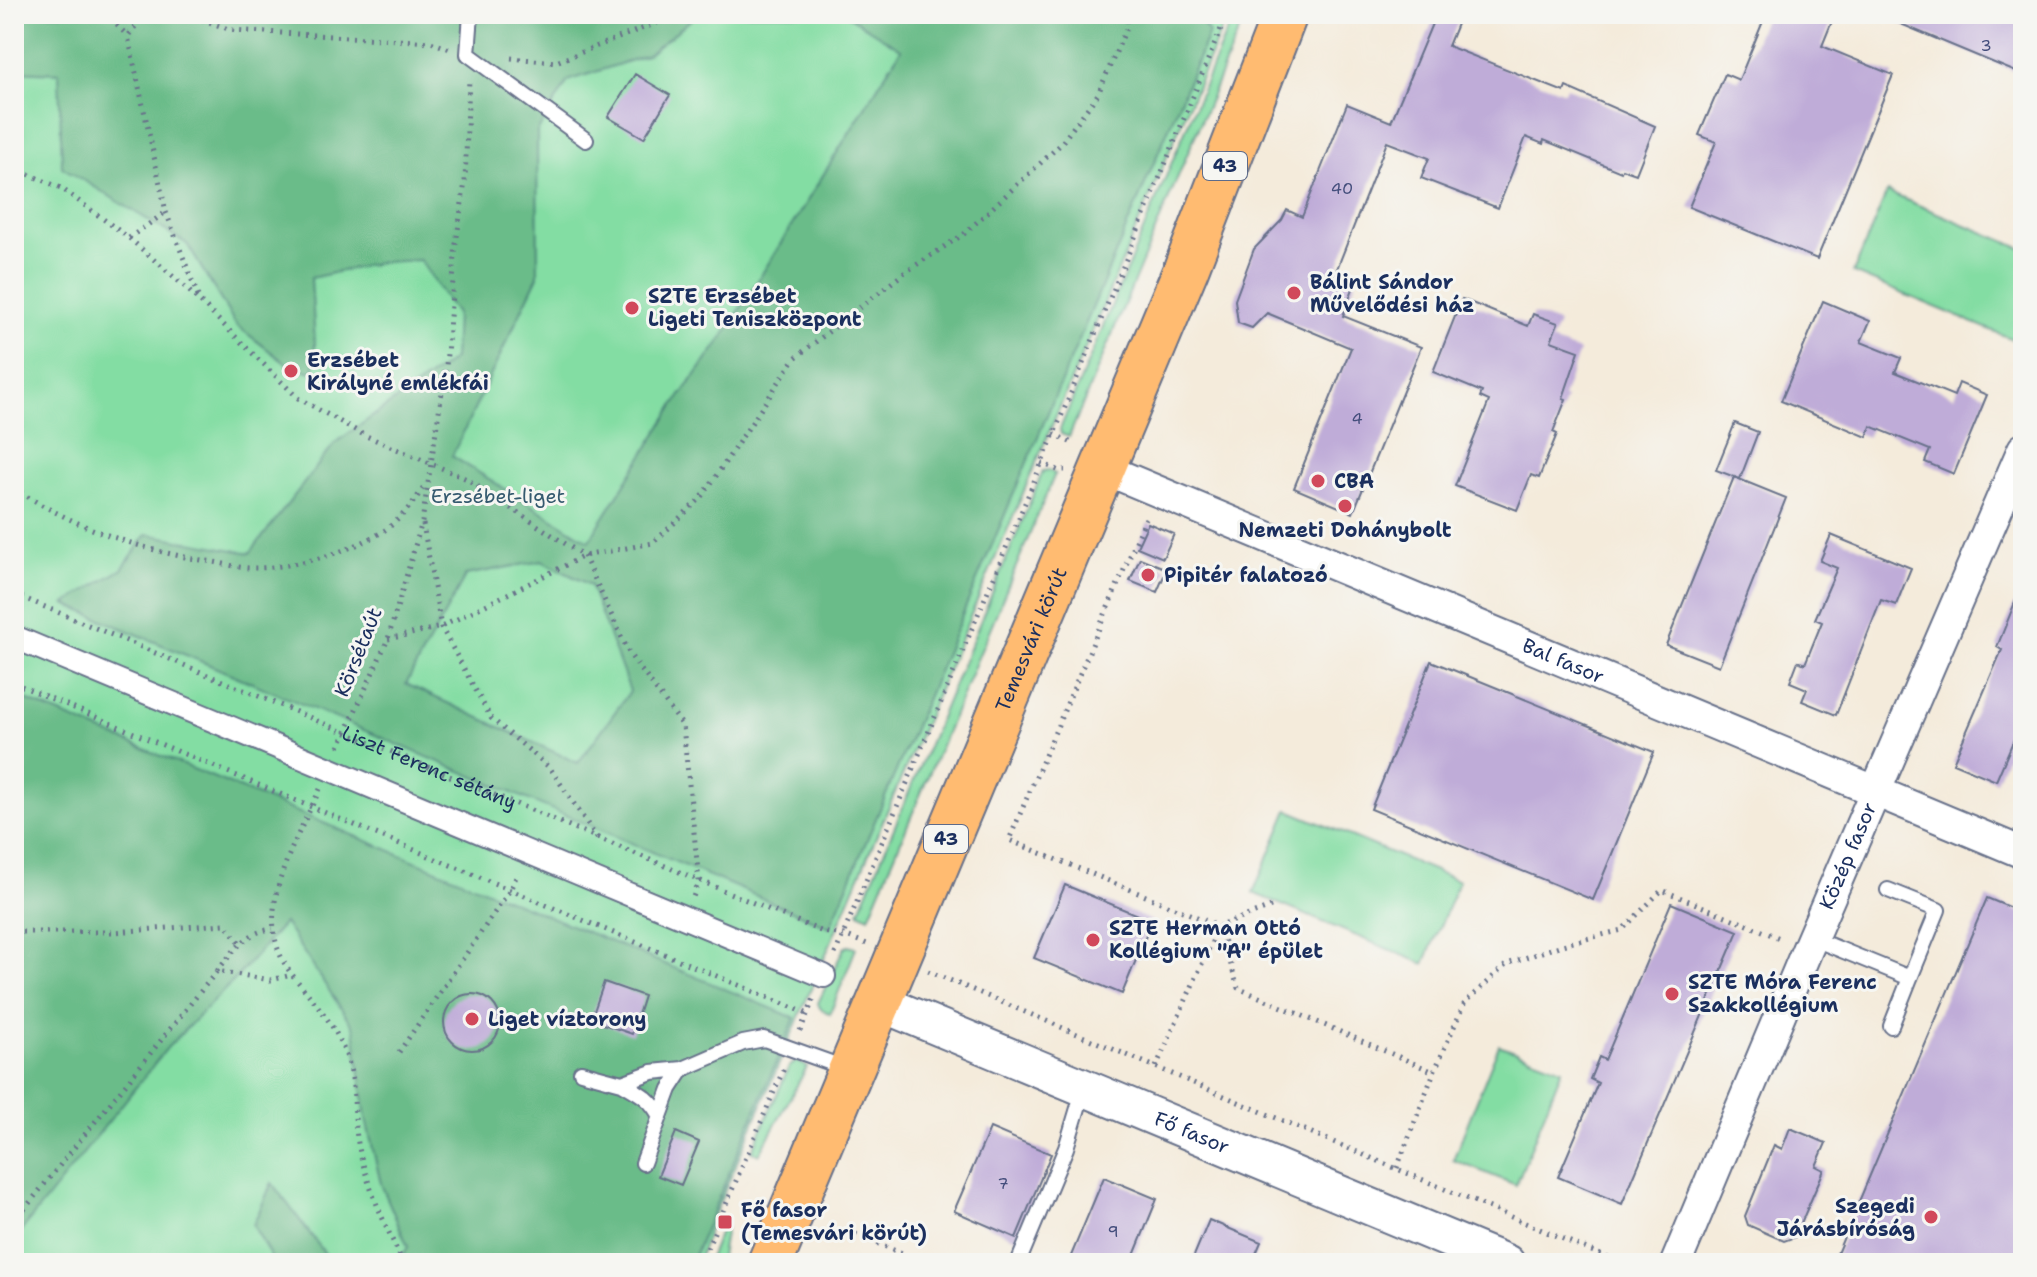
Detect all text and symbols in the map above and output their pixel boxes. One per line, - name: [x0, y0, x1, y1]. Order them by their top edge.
- house number: 3: [1980, 35, 1992, 56]
- road number: 43: [1203, 152, 1247, 180]
- house number: 40: [1331, 178, 1353, 199]
- place label: Bálint Sándor Művelődési ház: [1310, 269, 1474, 318]
- place label: SZTE Erzsébet Ligeti Teniszközpont: [648, 283, 862, 332]
- marker: Bálint Sándor Művelődési ház: [1285, 284, 1303, 302]
- marker: SZTE Erzsébet Ligeti Teniszközpont: [623, 299, 641, 317]
- place label: Erzsébet Királyné emlékfái: [307, 347, 489, 396]
- marker: Erzsébet Királyné emlékfái: [282, 362, 300, 380]
- house number: 4: [1351, 408, 1363, 429]
- place label: CBA: [1334, 468, 1374, 494]
- marker: CBA: [1309, 472, 1327, 490]
- park label: Erzsébet-liget: [431, 483, 565, 509]
- marker: Nemzeti Dohánybolt: [1336, 497, 1354, 515]
- place label: Nemzeti Dohánybolt: [1238, 517, 1452, 543]
- place label: Pipitér falatozó: [1164, 562, 1328, 588]
- street label: Temesvári körút: [989, 563, 1073, 716]
- marker: Pipitér falatozó: [1139, 566, 1157, 584]
- street label: Körsétaút: [328, 604, 388, 700]
- street label: Bal fasor: [1518, 632, 1608, 690]
- street label: Liszt Ferenc sétány: [338, 719, 521, 816]
- street label: Közép fasor: [1813, 798, 1882, 913]
- road number: 43: [924, 825, 968, 853]
- place label: SZTE Herman Ottó Kollégium "A" épület: [1109, 915, 1323, 964]
- marker: SZTE Herman Ottó Kollégium "A" épület: [1084, 931, 1102, 949]
- place label: SZTE Móra Ferenc Szakkollégium: [1688, 969, 1877, 1018]
- marker: SZTE Móra Ferenc Szakkollégium: [1663, 985, 1681, 1003]
- place label: Liget víztorony: [488, 1006, 647, 1032]
- marker: Liget víztorony: [463, 1010, 481, 1028]
- street label: Fő fasor: [1151, 1105, 1233, 1160]
- house number: 7: [997, 1173, 1009, 1194]
- place label: Szegedi Járásbíróság: [1776, 1193, 1915, 1242]
- place label: Fő fasor (Temesvári körút): [741, 1197, 927, 1246]
- marker: Szegedi Járásbíróság: [1922, 1208, 1940, 1226]
- marker: Fő fasor (Temesvári körút): [716, 1213, 734, 1231]
- house number: 9: [1107, 1221, 1119, 1242]

